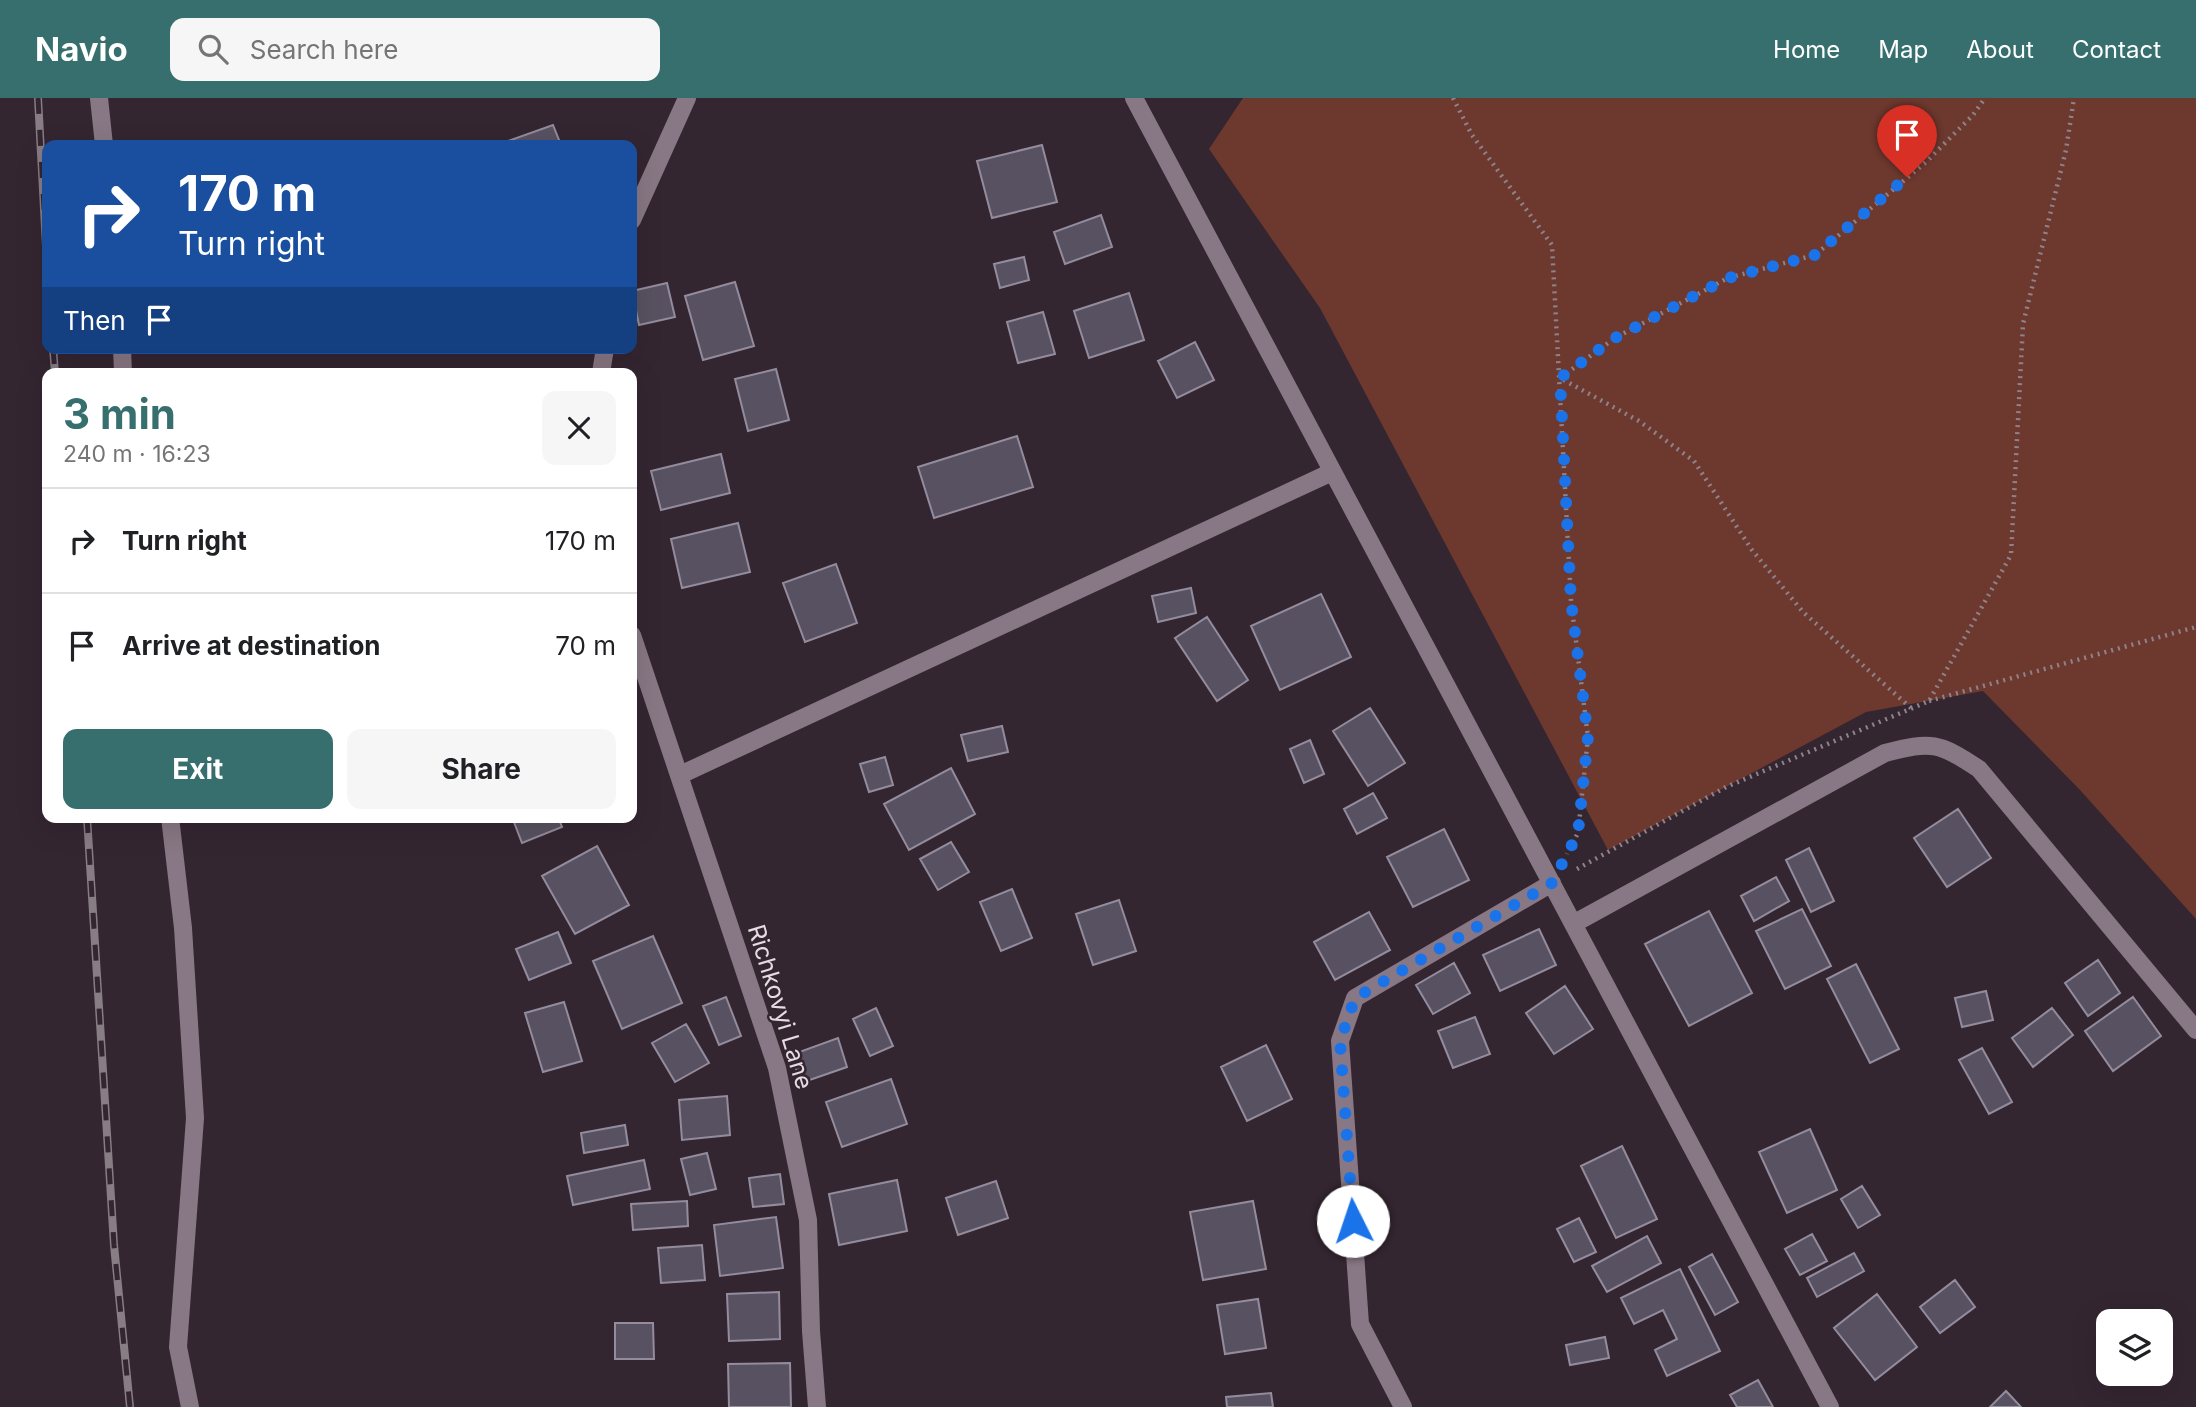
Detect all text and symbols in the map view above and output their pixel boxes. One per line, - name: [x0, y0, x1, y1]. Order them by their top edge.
- search box: [170, 18, 660, 81]
- text: Navio: [35, 29, 128, 69]
- icon: search: [194, 30, 232, 68]
- text: Search here: [250, 34, 398, 65]
- text: Home: [1773, 35, 1840, 64]
- text: Map: [1878, 35, 1928, 64]
- text: About: [1966, 35, 2034, 64]
- text: Contact: [2072, 35, 2161, 64]
- pin: [1877, 105, 1937, 177]
- icon: arrive: [1888, 116, 1926, 154]
- text: 170 m: [178, 164, 316, 223]
- icon: right: [63, 168, 154, 259]
- text: Turn right: [178, 224, 325, 263]
- icon: arrive: [140, 301, 178, 339]
- text: Then: [63, 305, 126, 336]
- text: 3 min: [63, 388, 176, 439]
- button: close: [542, 391, 616, 465]
- text: 240 m · 16:23: [63, 440, 211, 468]
- icon: right: [63, 522, 101, 560]
- text: Turn right: [122, 525, 247, 556]
- text: 170 m: [545, 525, 616, 556]
- icon: arrive: [63, 627, 101, 665]
- text: Arrive at destination: [122, 630, 381, 661]
- text: 70 m: [555, 630, 616, 661]
- button: Exit: [63, 729, 333, 809]
- button: Share: [347, 729, 616, 809]
- street label: Richkovyi Lane: [742, 921, 819, 1093]
- position arrow: [1316, 1184, 1390, 1258]
- map controls: [2096, 1309, 2173, 1386]
- button: layers: [2096, 1309, 2173, 1386]

